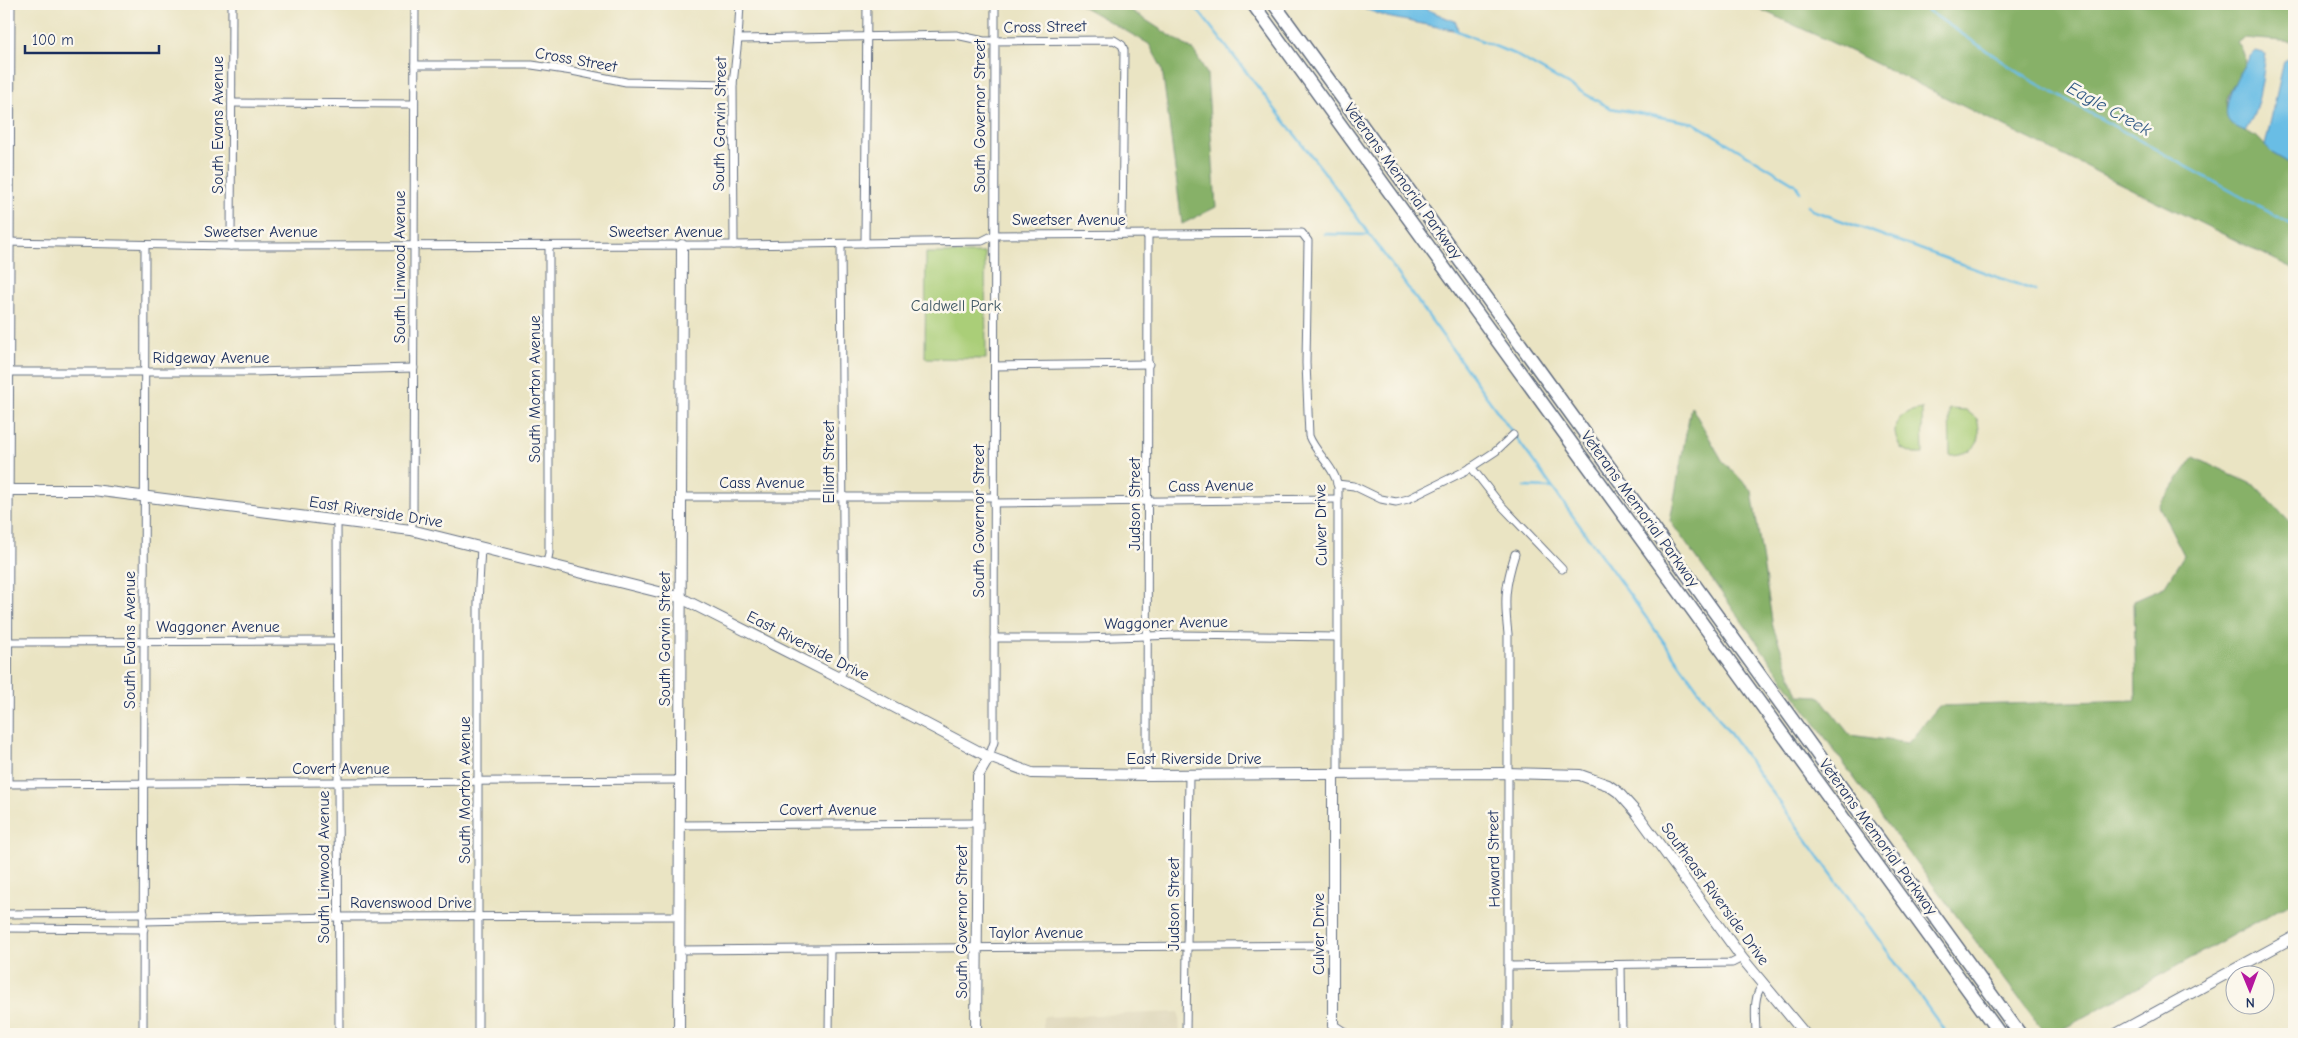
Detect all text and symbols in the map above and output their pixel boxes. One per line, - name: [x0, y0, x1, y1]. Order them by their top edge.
- street label: Cross Street: [1003, 17, 1087, 37]
- scale bar: [25, 22, 159, 54]
- text: 100 m: [32, 31, 74, 49]
- street label: South Governor Street: [971, 39, 989, 193]
- street label: Cross Street: [534, 44, 619, 76]
- street label: South Evans Avenue: [209, 56, 227, 194]
- street label: South Garvin Street: [710, 56, 730, 191]
- water label: Eagle Creek: [2063, 77, 2155, 141]
- street label: Veterans Memorial Parkway: [1340, 99, 1466, 263]
- street label: South Linwood Avenue: [391, 190, 409, 344]
- street label: Sweetser Avenue: [1012, 211, 1126, 229]
- street label: Sweetser Avenue: [204, 223, 318, 241]
- street label: Sweetser Avenue: [609, 223, 723, 241]
- park label: Caldwell Park: [911, 297, 1001, 315]
- street label: South Morton Avenue: [526, 315, 544, 463]
- street label: Ridgeway Avenue: [153, 349, 269, 367]
- street label: Elliott Street: [820, 420, 838, 504]
- street label: Veterans Memorial Parkway: [1577, 427, 1703, 591]
- street label: South Governor Street: [970, 444, 988, 598]
- street label: Judson Street: [1126, 457, 1144, 551]
- street label: Cass Avenue: [719, 474, 805, 492]
- street label: Cass Avenue: [1168, 476, 1254, 496]
- street label: Culver Drive: [1311, 484, 1331, 566]
- street label: East Riverside Drive: [308, 493, 444, 531]
- street label: South Evans Avenue: [121, 571, 139, 709]
- street label: South Garvin Street: [656, 571, 674, 706]
- street label: East Riverside Drive: [744, 607, 872, 685]
- street label: Waggoner Avenue: [1104, 613, 1228, 633]
- street label: Waggoner Avenue: [156, 618, 280, 636]
- street label: South Morton Avenue: [456, 716, 474, 864]
- street label: East Riverside Drive: [1127, 750, 1261, 768]
- street label: Veterans Memorial Parkway: [1815, 755, 1941, 919]
- street label: Covert Avenue: [292, 760, 390, 778]
- street label: South Linwood Avenue: [315, 790, 333, 944]
- street label: Covert Avenue: [779, 801, 877, 819]
- street label: Howard Street: [1484, 810, 1504, 908]
- street label: Southeast Riverside Drive: [1657, 819, 1773, 969]
- street label: South Governor Street: [953, 845, 971, 999]
- street label: Judson Street: [1165, 857, 1183, 951]
- street label: Culver Drive: [1310, 893, 1328, 975]
- street label: Ravenswood Drive: [350, 894, 472, 912]
- street label: Taylor Avenue: [989, 924, 1083, 942]
- north arrow: [2226, 966, 2276, 1016]
- text: N: [2246, 994, 2255, 1011]

